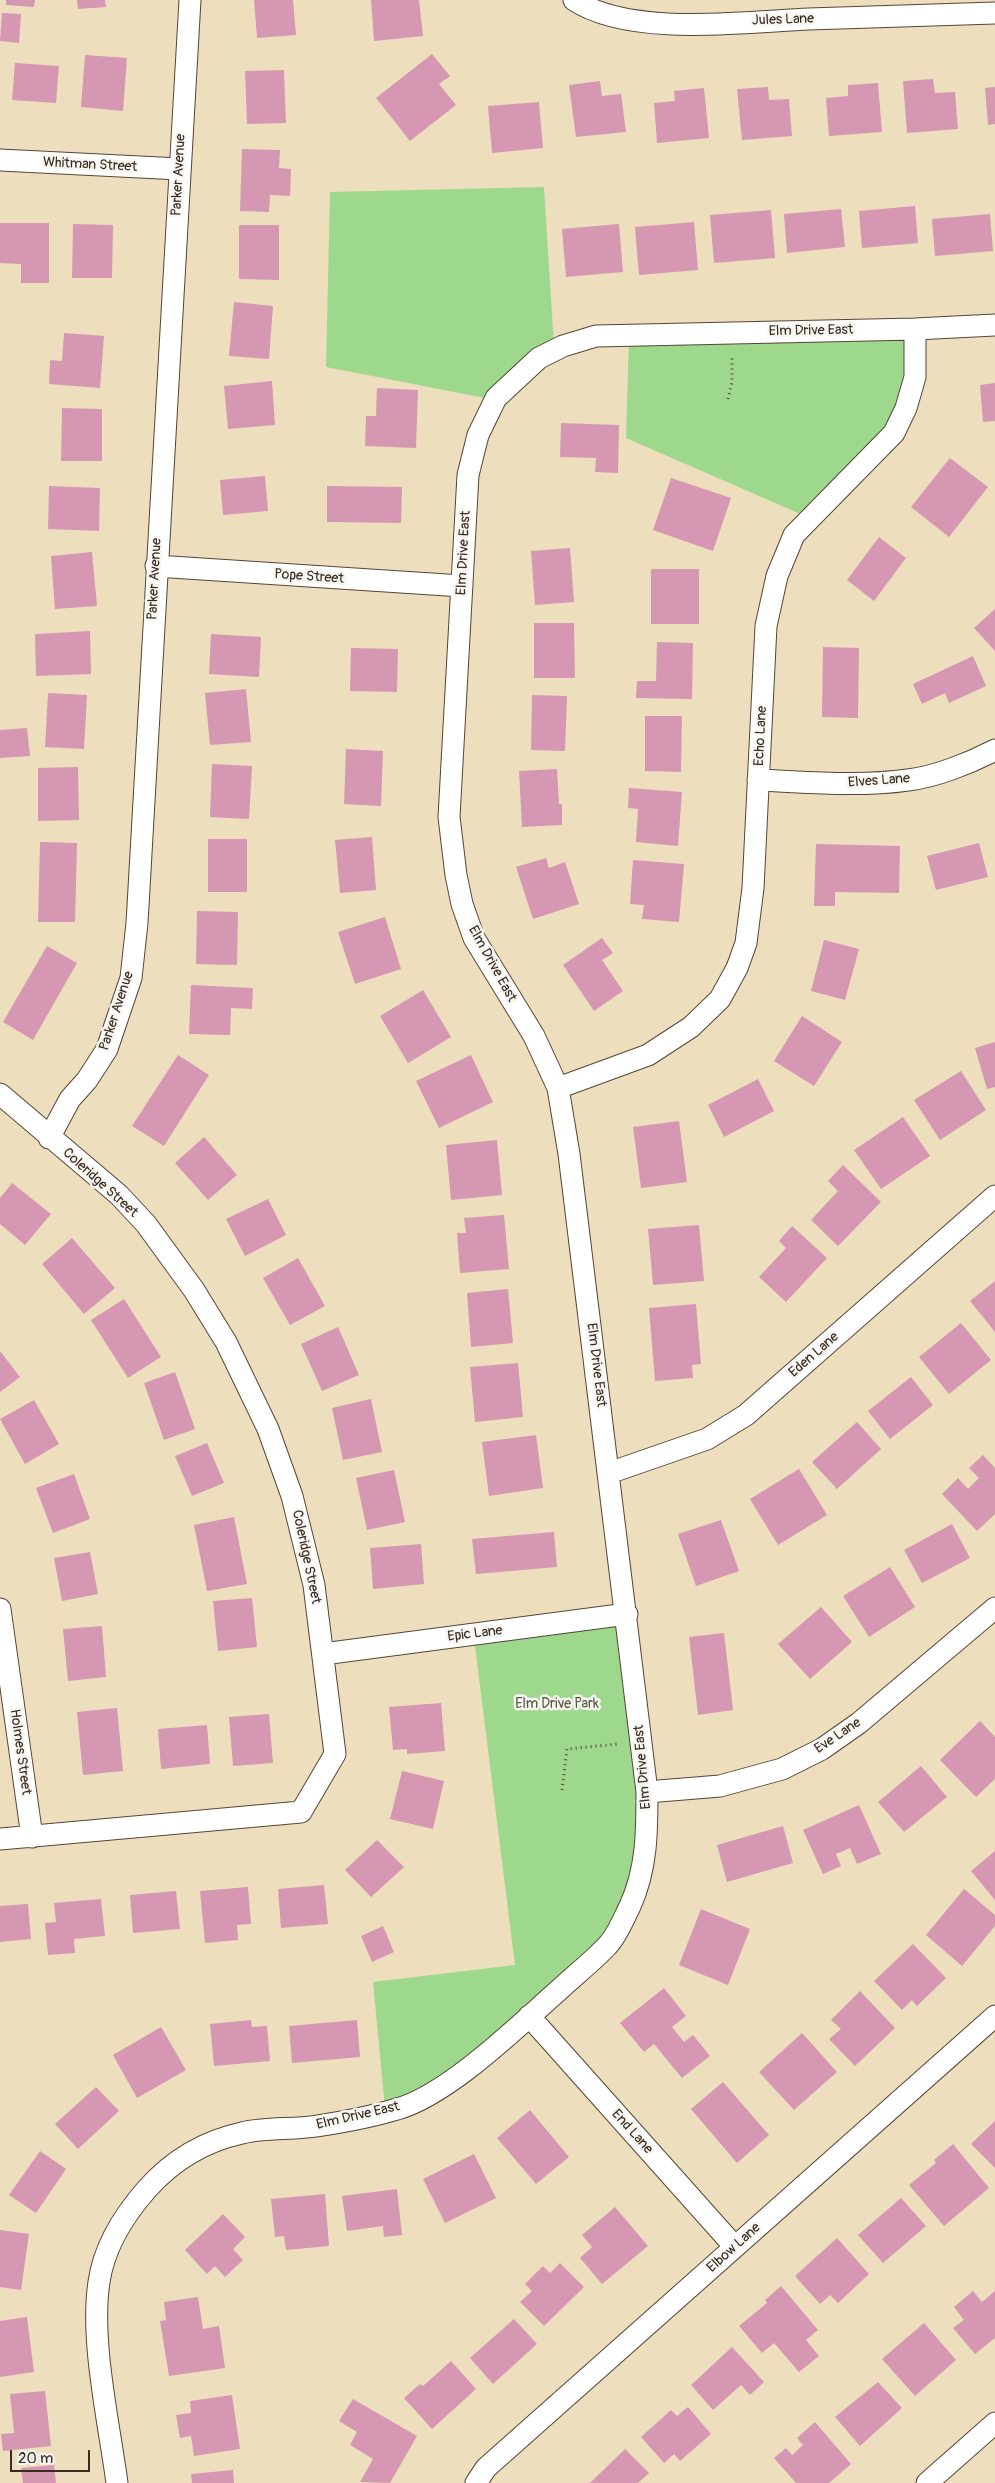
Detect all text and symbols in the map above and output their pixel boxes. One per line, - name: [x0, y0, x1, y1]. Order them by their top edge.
- street label: Jules Lane: [752, 11, 814, 29]
- street label: Parker Avenue: [168, 133, 190, 217]
- street label: Whitman Street: [43, 154, 137, 176]
- street label: Elm Drive East: [769, 322, 853, 340]
- street label: Elm Drive East: [453, 510, 475, 596]
- street label: Parker Avenue: [144, 537, 166, 621]
- street label: Pope Street: [274, 566, 344, 588]
- street label: Echo Lane: [751, 705, 771, 767]
- street label: Elves Lane: [848, 770, 910, 792]
- street label: Elm Drive East: [464, 923, 520, 1005]
- street label: Parker Avenue: [96, 969, 138, 1053]
- street label: Coleridge Street: [59, 1145, 141, 1221]
- street label: Elm Drive East: [583, 1322, 609, 1408]
- street label: Eden Lane: [786, 1329, 842, 1381]
- street label: Coleridge Street: [288, 1509, 324, 1605]
- street label: Epic Lane: [447, 1622, 503, 1646]
- park label: Elm Drive Park: [515, 1696, 599, 1712]
- street label: Holmes Street: [6, 1708, 34, 1796]
- street label: Eve Lane: [812, 1714, 864, 1758]
- street label: Elm Drive East: [631, 1724, 655, 1810]
- street label: Elm Drive East: [315, 2098, 401, 2134]
- street label: End Lane: [608, 2106, 656, 2158]
- street label: Elbow Lane: [704, 2220, 764, 2276]
- scale bar: [12, 2440, 92, 2472]
- text: 20 m: [18, 2449, 53, 2468]

